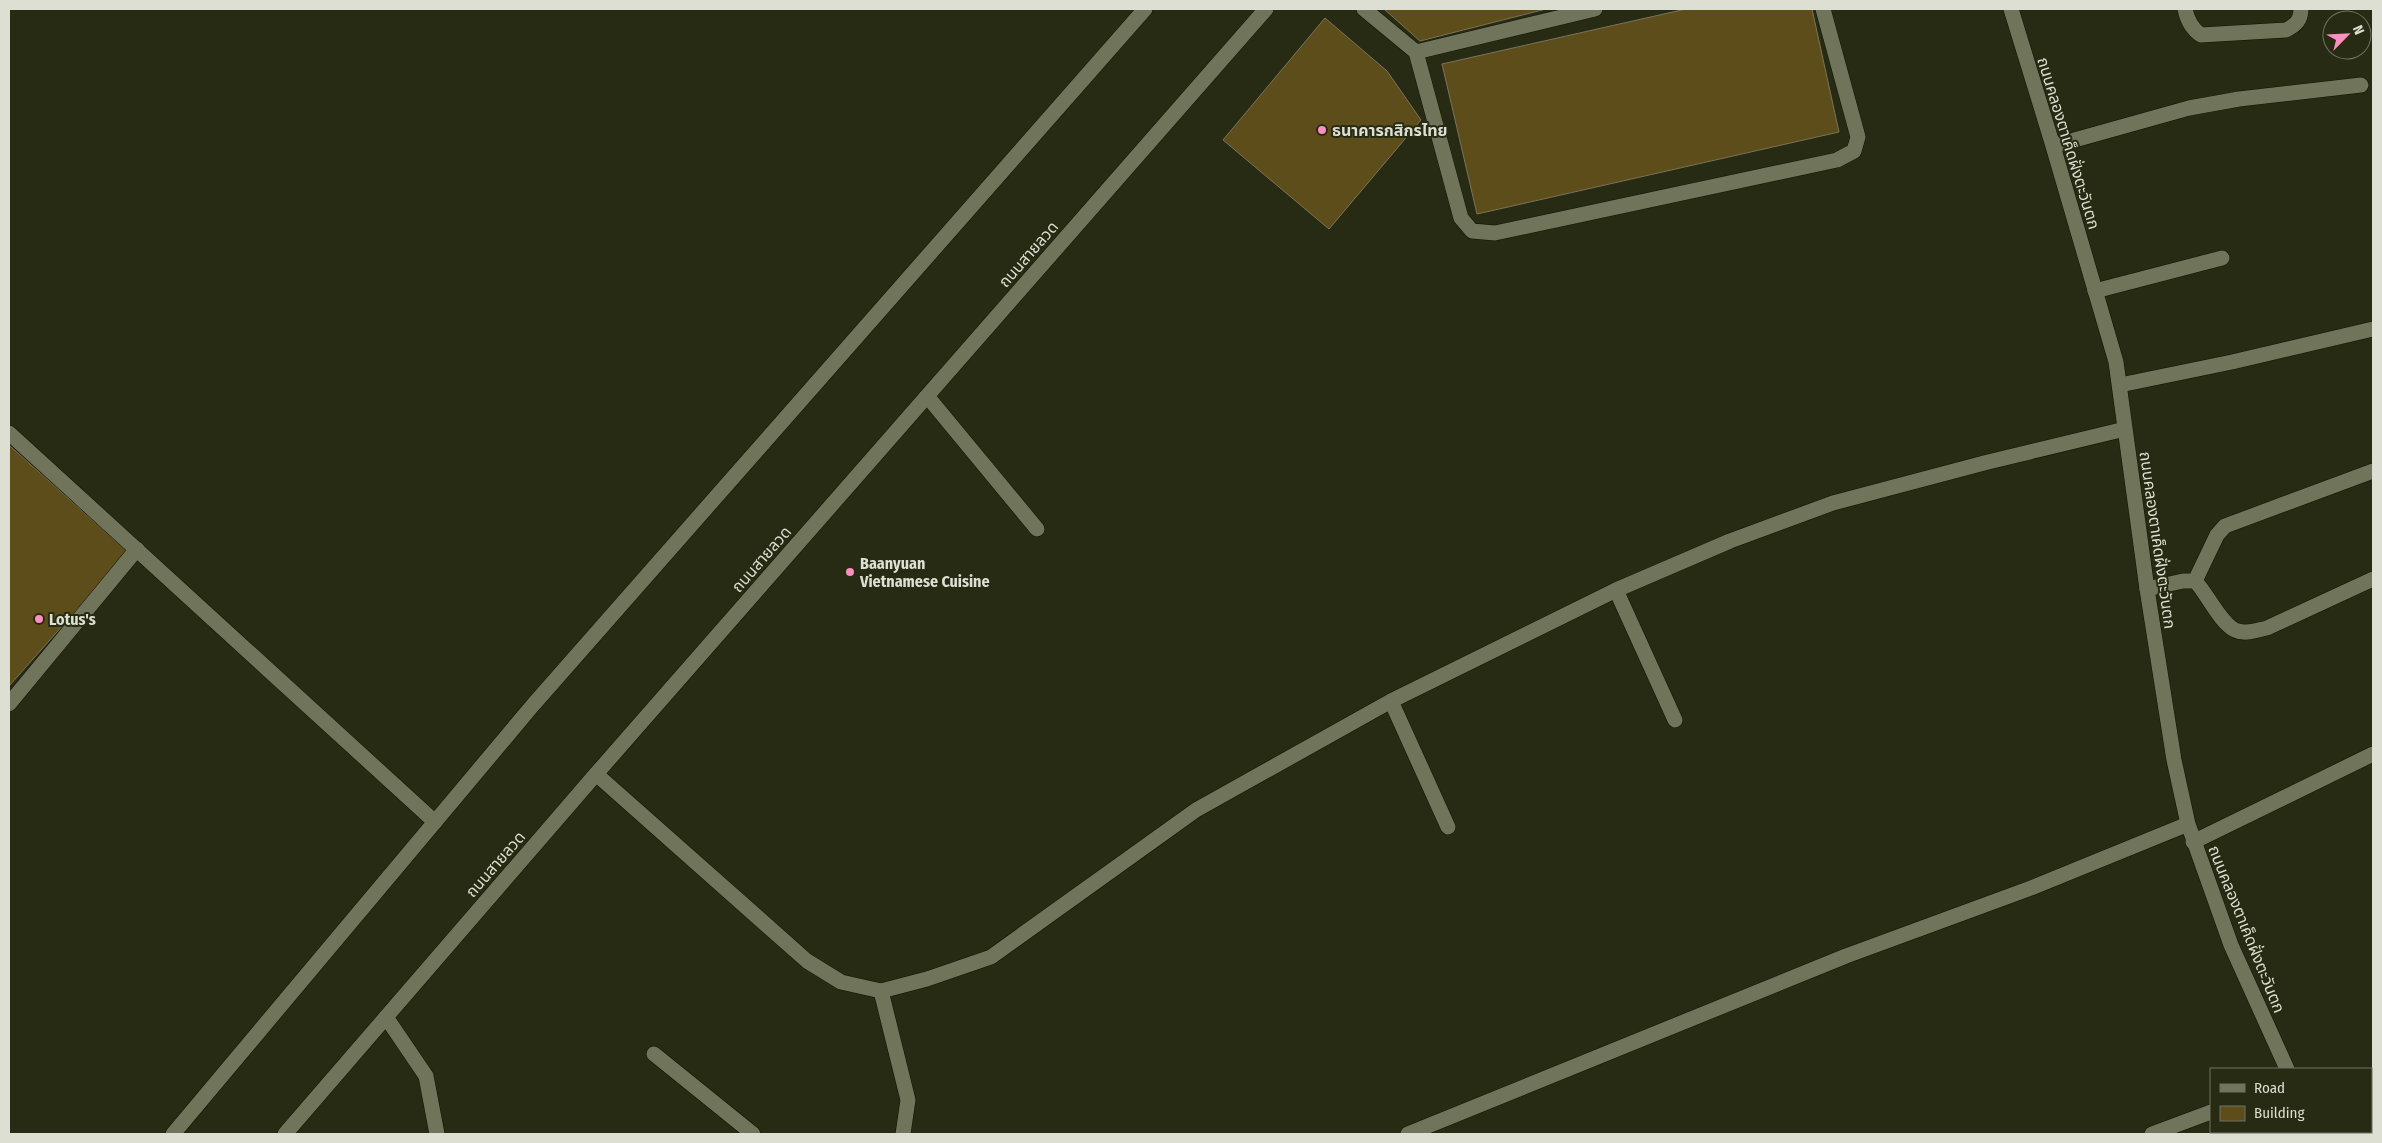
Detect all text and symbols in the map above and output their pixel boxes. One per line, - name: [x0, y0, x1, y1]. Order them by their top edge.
- north arrow: [2322, 10, 2372, 60]
- text: N: [2349, 23, 2368, 37]
- street label: ถนนคลองตาเค็ดฝั่งตะวันตก: [2033, 54, 2105, 231]
- place label: ธนาคารกสิกรไทย: [1332, 121, 1448, 140]
- marker: ธนาคารกสิกรไทย: [1316, 124, 1328, 136]
- street label: ถนนสายลวด: [995, 217, 1062, 291]
- street label: ถนนคลองตาเค็ดฝั่งตะวันตก: [2136, 450, 2181, 630]
- street label: ถนนสายลวด: [728, 522, 795, 596]
- place label: Baanyuan Vietnamese Cuisine: [859, 554, 990, 591]
- marker: Baanyuan Vietnamese Cuisine: [844, 566, 856, 578]
- place label: Lotus's: [49, 610, 96, 629]
- marker: Lotus's: [33, 613, 45, 625]
- street label: ถนนสายลวด: [462, 827, 529, 901]
- street label: ถนนคลองตาเค็ดฝั่งตะวันตก: [2204, 842, 2290, 1016]
- legend: [2210, 1068, 2372, 1133]
- text: Road: [2254, 1079, 2285, 1097]
- text: Building: [2254, 1104, 2305, 1122]

